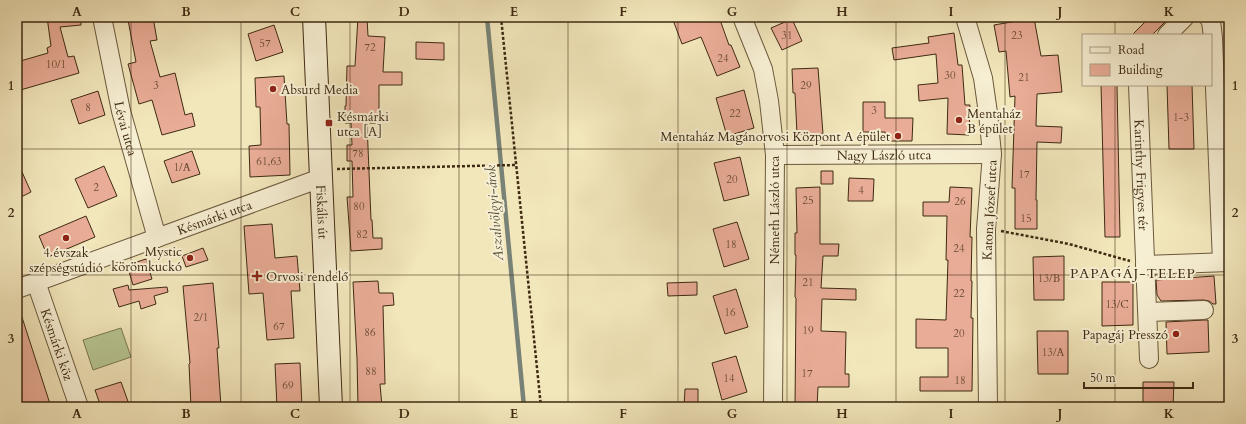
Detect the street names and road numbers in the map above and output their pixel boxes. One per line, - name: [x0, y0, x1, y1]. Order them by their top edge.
- street label: Lévai utca: [109, 100, 141, 158]
- street label: Karinthy Frigyes tér: [1129, 119, 1152, 231]
- street label: Nagy László utca: [837, 146, 932, 165]
- street label: Németh László utca: [766, 155, 784, 264]
- street label: Katona József utca: [978, 159, 1002, 261]
- street label: Fiskális út: [311, 184, 332, 239]
- street label: Késmárki utca: [175, 196, 255, 240]
- street label: Késmárki köz: [36, 306, 77, 383]

